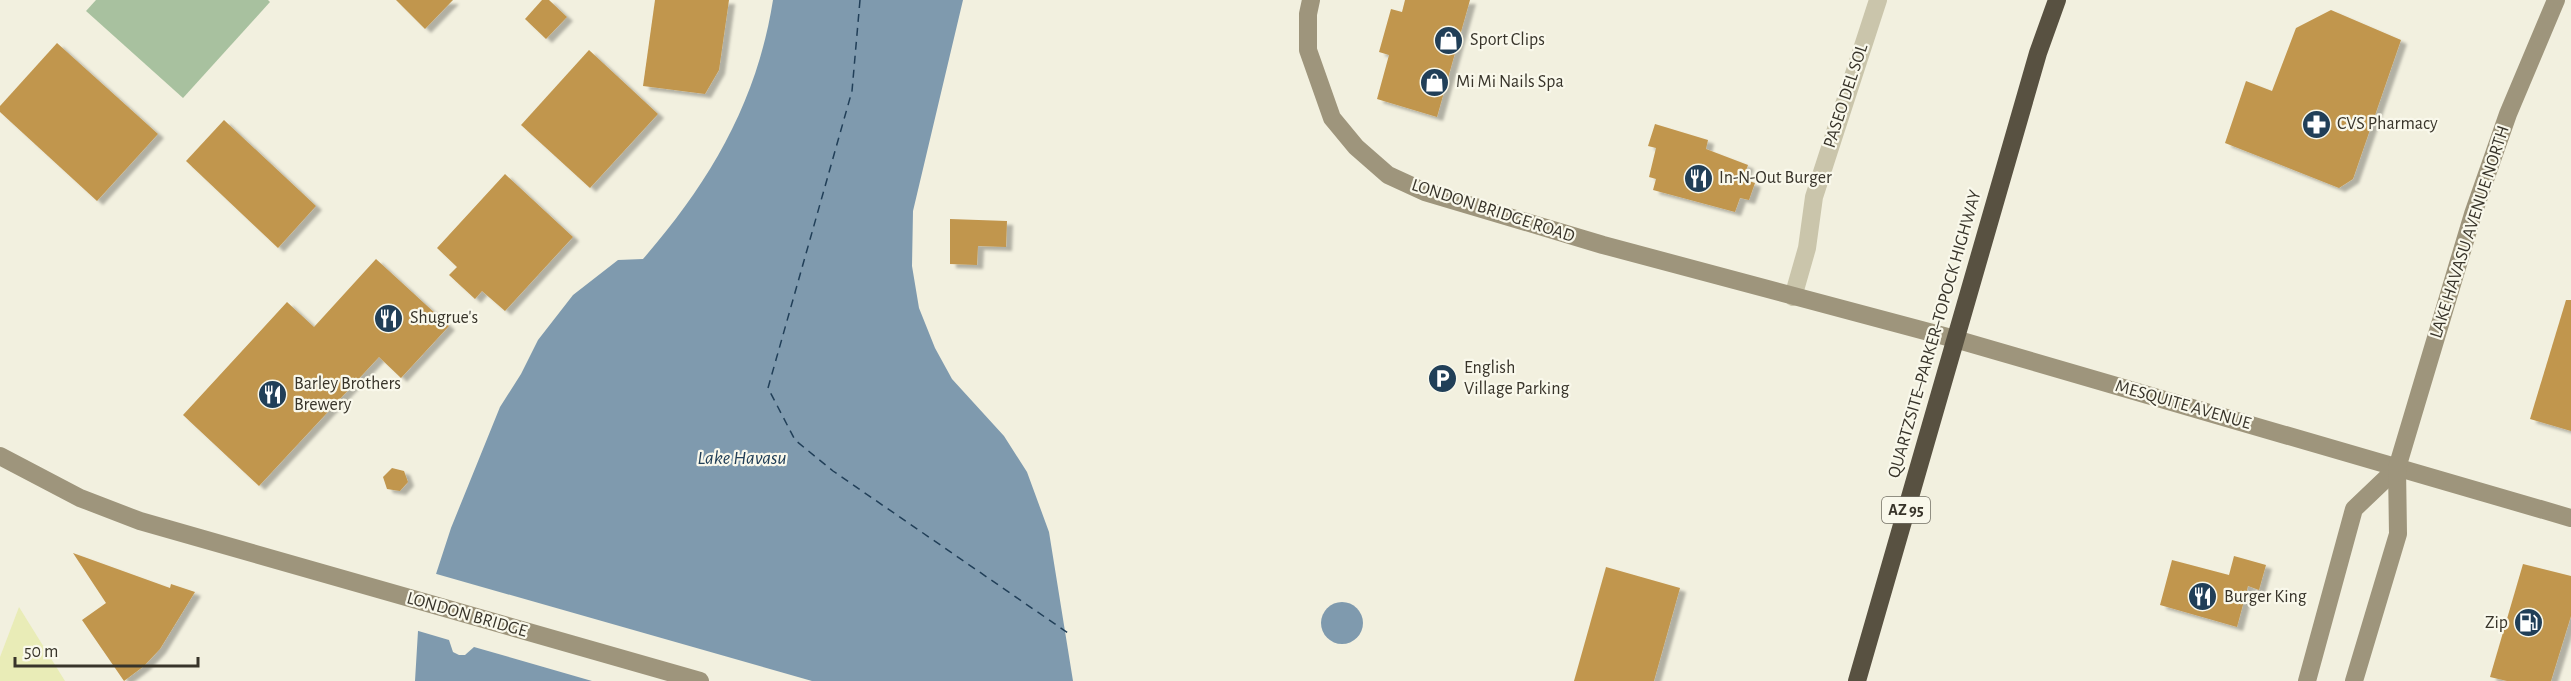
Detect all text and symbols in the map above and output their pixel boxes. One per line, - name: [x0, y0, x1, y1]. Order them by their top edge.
- shop icon: Sport Clips: [1433, 24, 1465, 56]
- place label: Sport Clips: [1470, 31, 1545, 49]
- street label: PASEO DEL SOL: [1821, 41, 1871, 150]
- shop icon: Mi Mi Nails Spa: [1419, 66, 1451, 98]
- place label: Mi Mi Nails Spa: [1456, 73, 1564, 91]
- pharmacy icon: CVS Pharmacy: [2300, 108, 2332, 140]
- place label: CVS Pharmacy: [2337, 115, 2438, 133]
- street label: LAKE HAVASU AVENUE NORTH: [2427, 123, 2513, 341]
- restaurant icon: In-N-Out Burger: [1682, 162, 1714, 194]
- place label: In-N-Out Burger: [1719, 169, 1832, 187]
- street label: LONDON BRIDGE ROAD: [1409, 176, 1577, 246]
- street label: QUARTZSITE–PARKER–TOPOCK HIGHWAY: [1885, 187, 1985, 480]
- restaurant icon: Shugrue's: [373, 302, 405, 334]
- place label: Shugrue's: [410, 309, 478, 327]
- place label: English Village Parking: [1464, 359, 1569, 398]
- parking icon: English Village Parking: [1427, 362, 1459, 394]
- place label: Barley Brothers Brewery: [294, 375, 401, 414]
- street label: MESQUITE AVENUE: [2113, 377, 2253, 433]
- restaurant icon: Barley Brothers Brewery: [257, 378, 289, 410]
- water label: Lake Havasu: [697, 448, 787, 468]
- road number: AZ 95: [1882, 497, 1930, 523]
- restaurant icon: Burger King: [2187, 581, 2219, 613]
- place label: Burger King: [2224, 588, 2307, 606]
- street label: LONDON BRIDGE: [405, 589, 530, 641]
- fuel station icon: Zip: [2513, 607, 2545, 639]
- place label: Zip: [2485, 614, 2508, 632]
- scale bar: [15, 630, 198, 668]
- text: 50 m: [24, 643, 58, 661]

